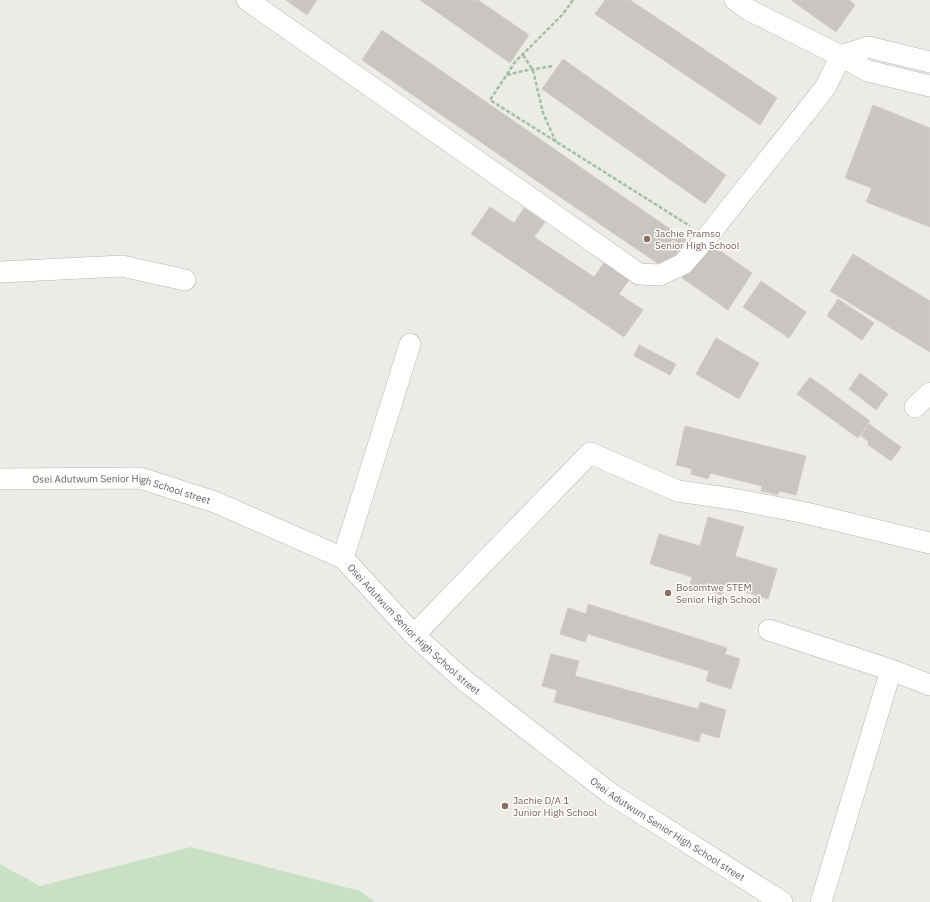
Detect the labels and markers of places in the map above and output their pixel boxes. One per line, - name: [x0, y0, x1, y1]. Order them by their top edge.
- place label: Jachie Pramso Senior High School: [655, 227, 740, 252]
- marker: Jachie Pramso Senior High School: [642, 234, 652, 244]
- place label: Bosomtwe STEM Senior High School: [676, 581, 761, 606]
- marker: Bosomtwe STEM Senior High School: [663, 588, 673, 598]
- place label: Jachie D/A 1 Junior High School: [513, 794, 597, 819]
- marker: Jachie D/A 1 Junior High School: [500, 801, 510, 811]

